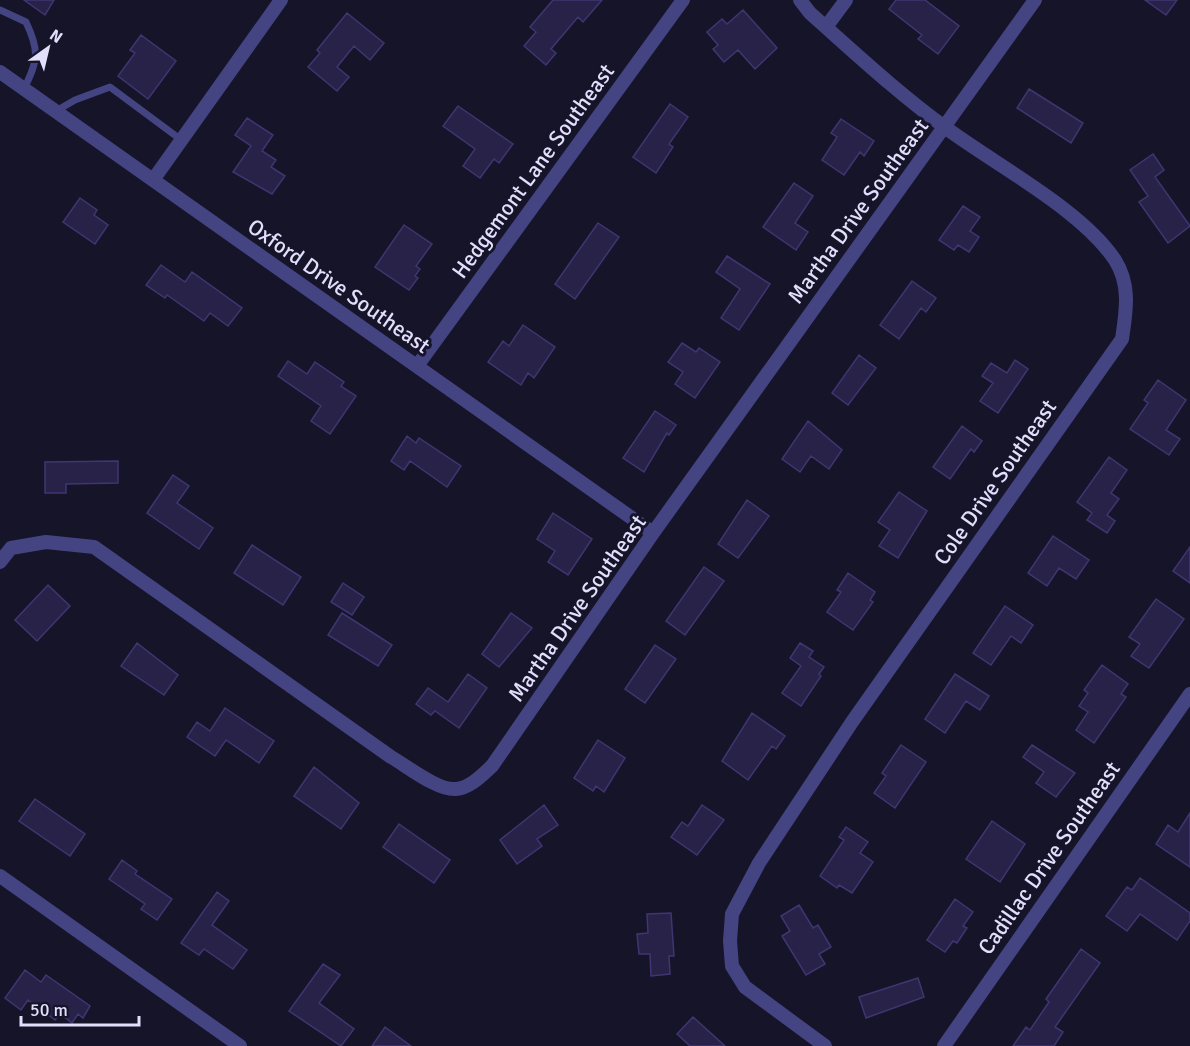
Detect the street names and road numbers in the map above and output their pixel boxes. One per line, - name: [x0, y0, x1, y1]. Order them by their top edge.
- street label: Hedgemont Lane Southeast: [446, 58, 620, 284]
- street label: Martha Drive Southeast: [782, 113, 934, 309]
- street label: Oxford Drive Southeast: [243, 213, 436, 359]
- street label: Cole Drive Southeast: [928, 394, 1062, 570]
- street label: Martha Drive Southeast: [502, 509, 652, 707]
- street label: Cadillac Drive Southeast: [972, 756, 1126, 960]

